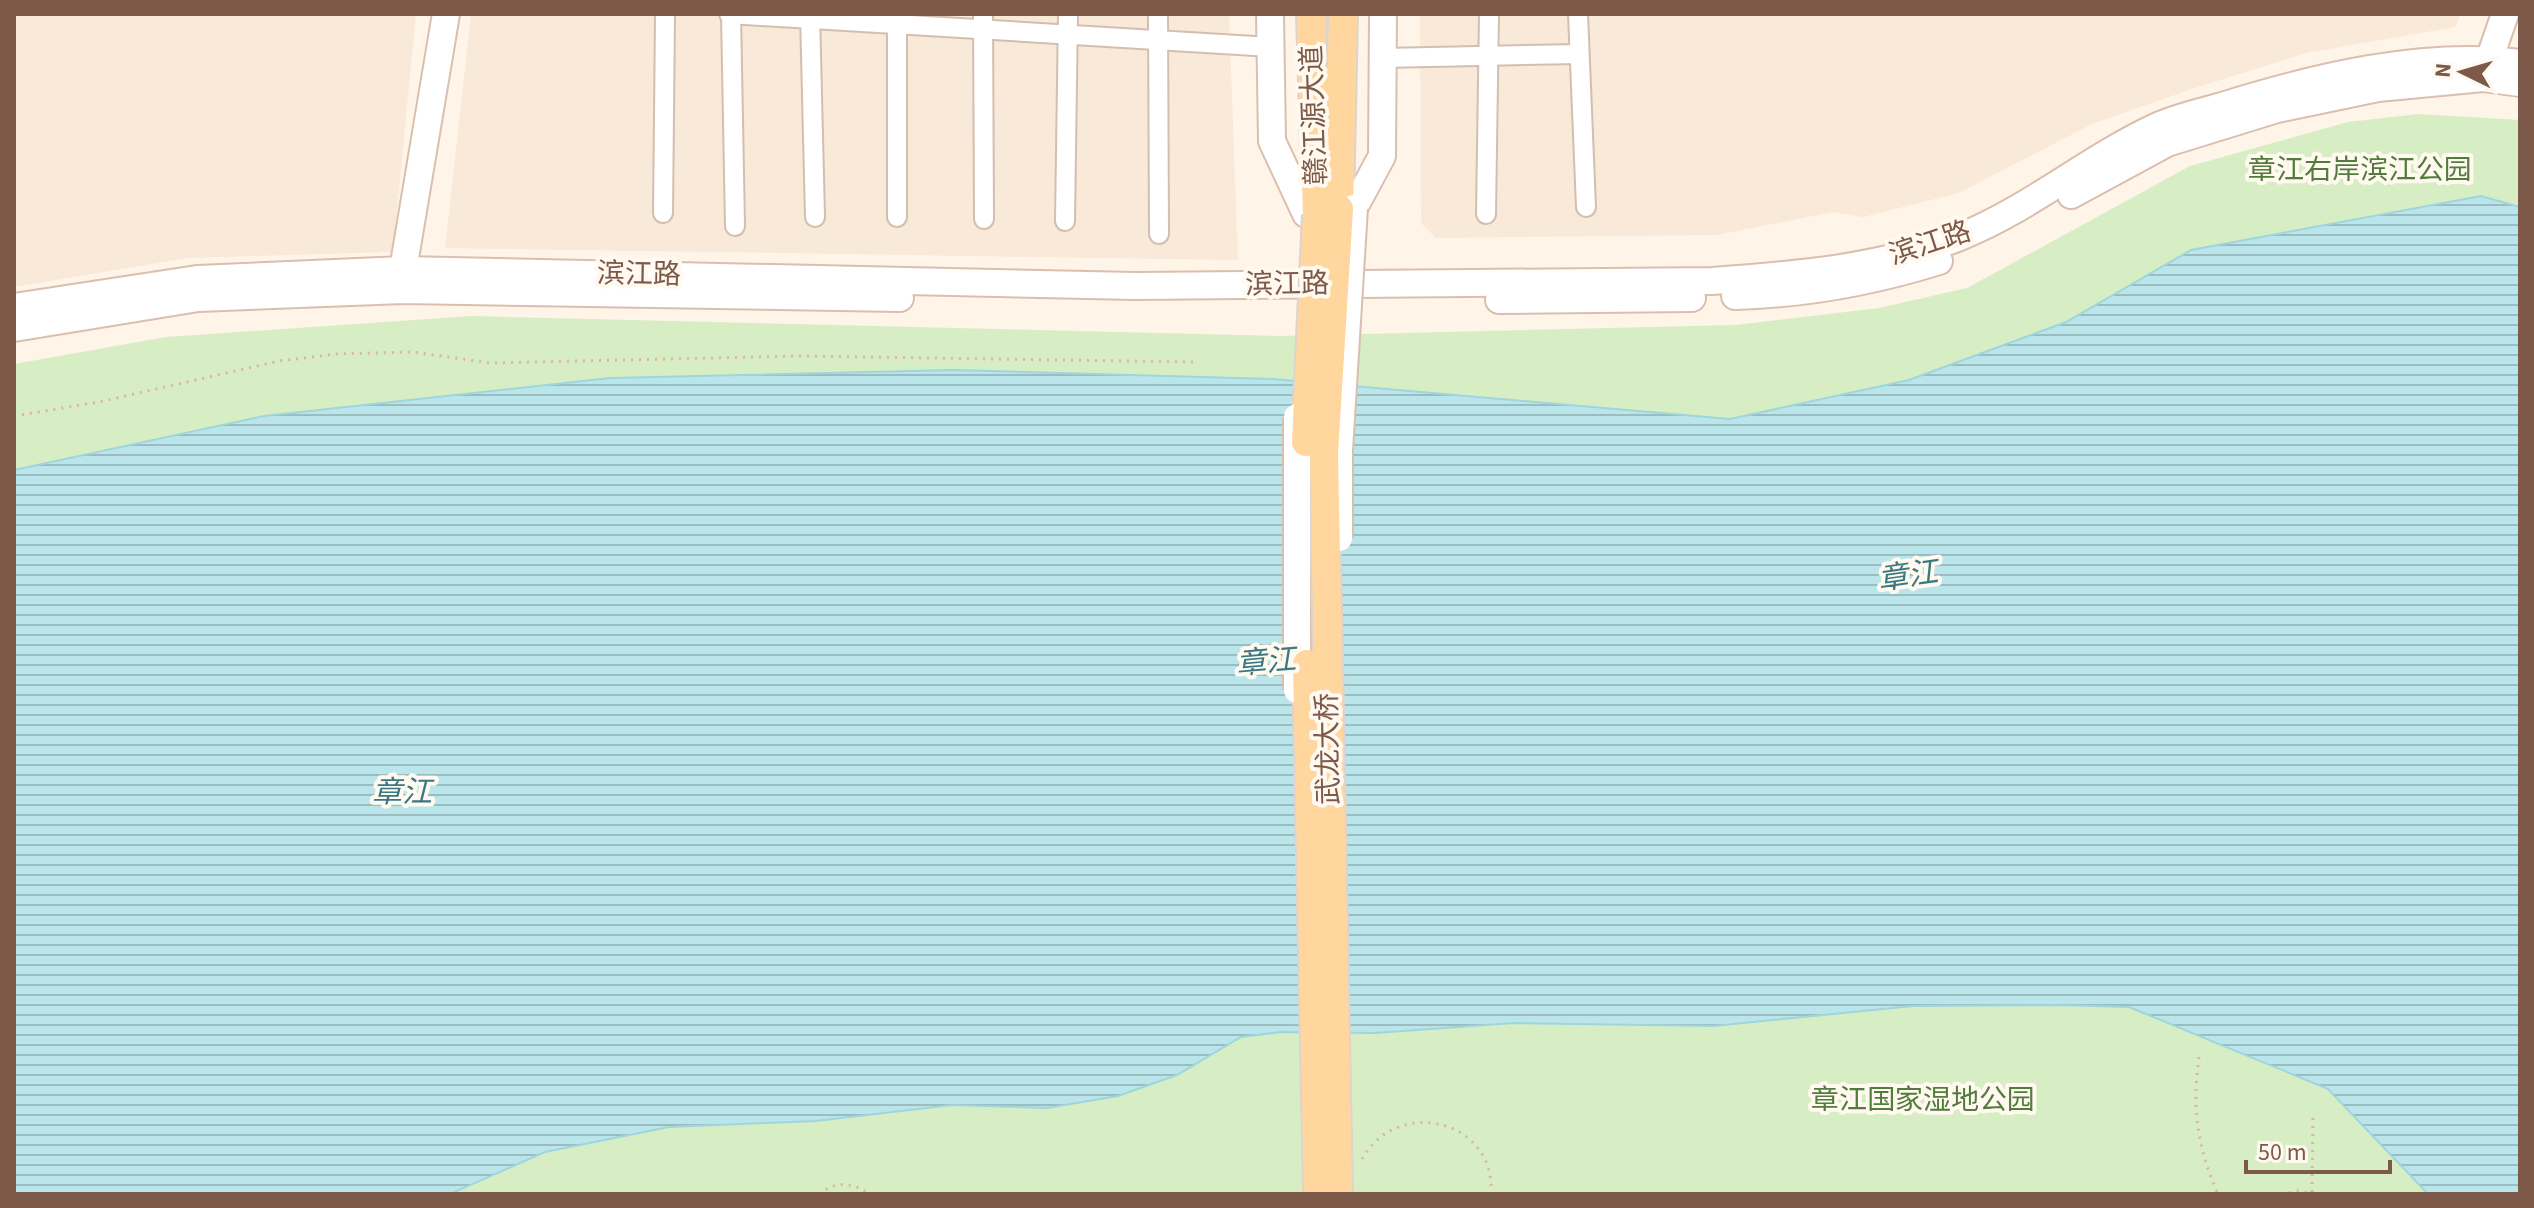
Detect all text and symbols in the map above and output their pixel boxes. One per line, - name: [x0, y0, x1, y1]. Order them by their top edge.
- north arrow: [2422, 32, 2502, 112]
- street label: 赣江源大道: [1292, 44, 1336, 186]
- text: N: [2426, 62, 2460, 79]
- park label: 章江右岸滨江公园: [2248, 150, 2472, 190]
- street label: 滨江路: [1884, 211, 1976, 275]
- street label: 滨江路: [597, 253, 681, 295]
- street label: 滨江路: [1245, 263, 1329, 305]
- water label: 章江: [1875, 550, 1944, 601]
- water label: 章江: [1234, 638, 1301, 686]
- street label: 武龙大桥: [1307, 693, 1349, 805]
- water label: 章江: [372, 771, 435, 814]
- park label: 章江国家湿地公园: [1811, 1080, 2035, 1120]
- scale bar: [2246, 1124, 2390, 1174]
- text: 50 m: [2258, 1135, 2307, 1170]

